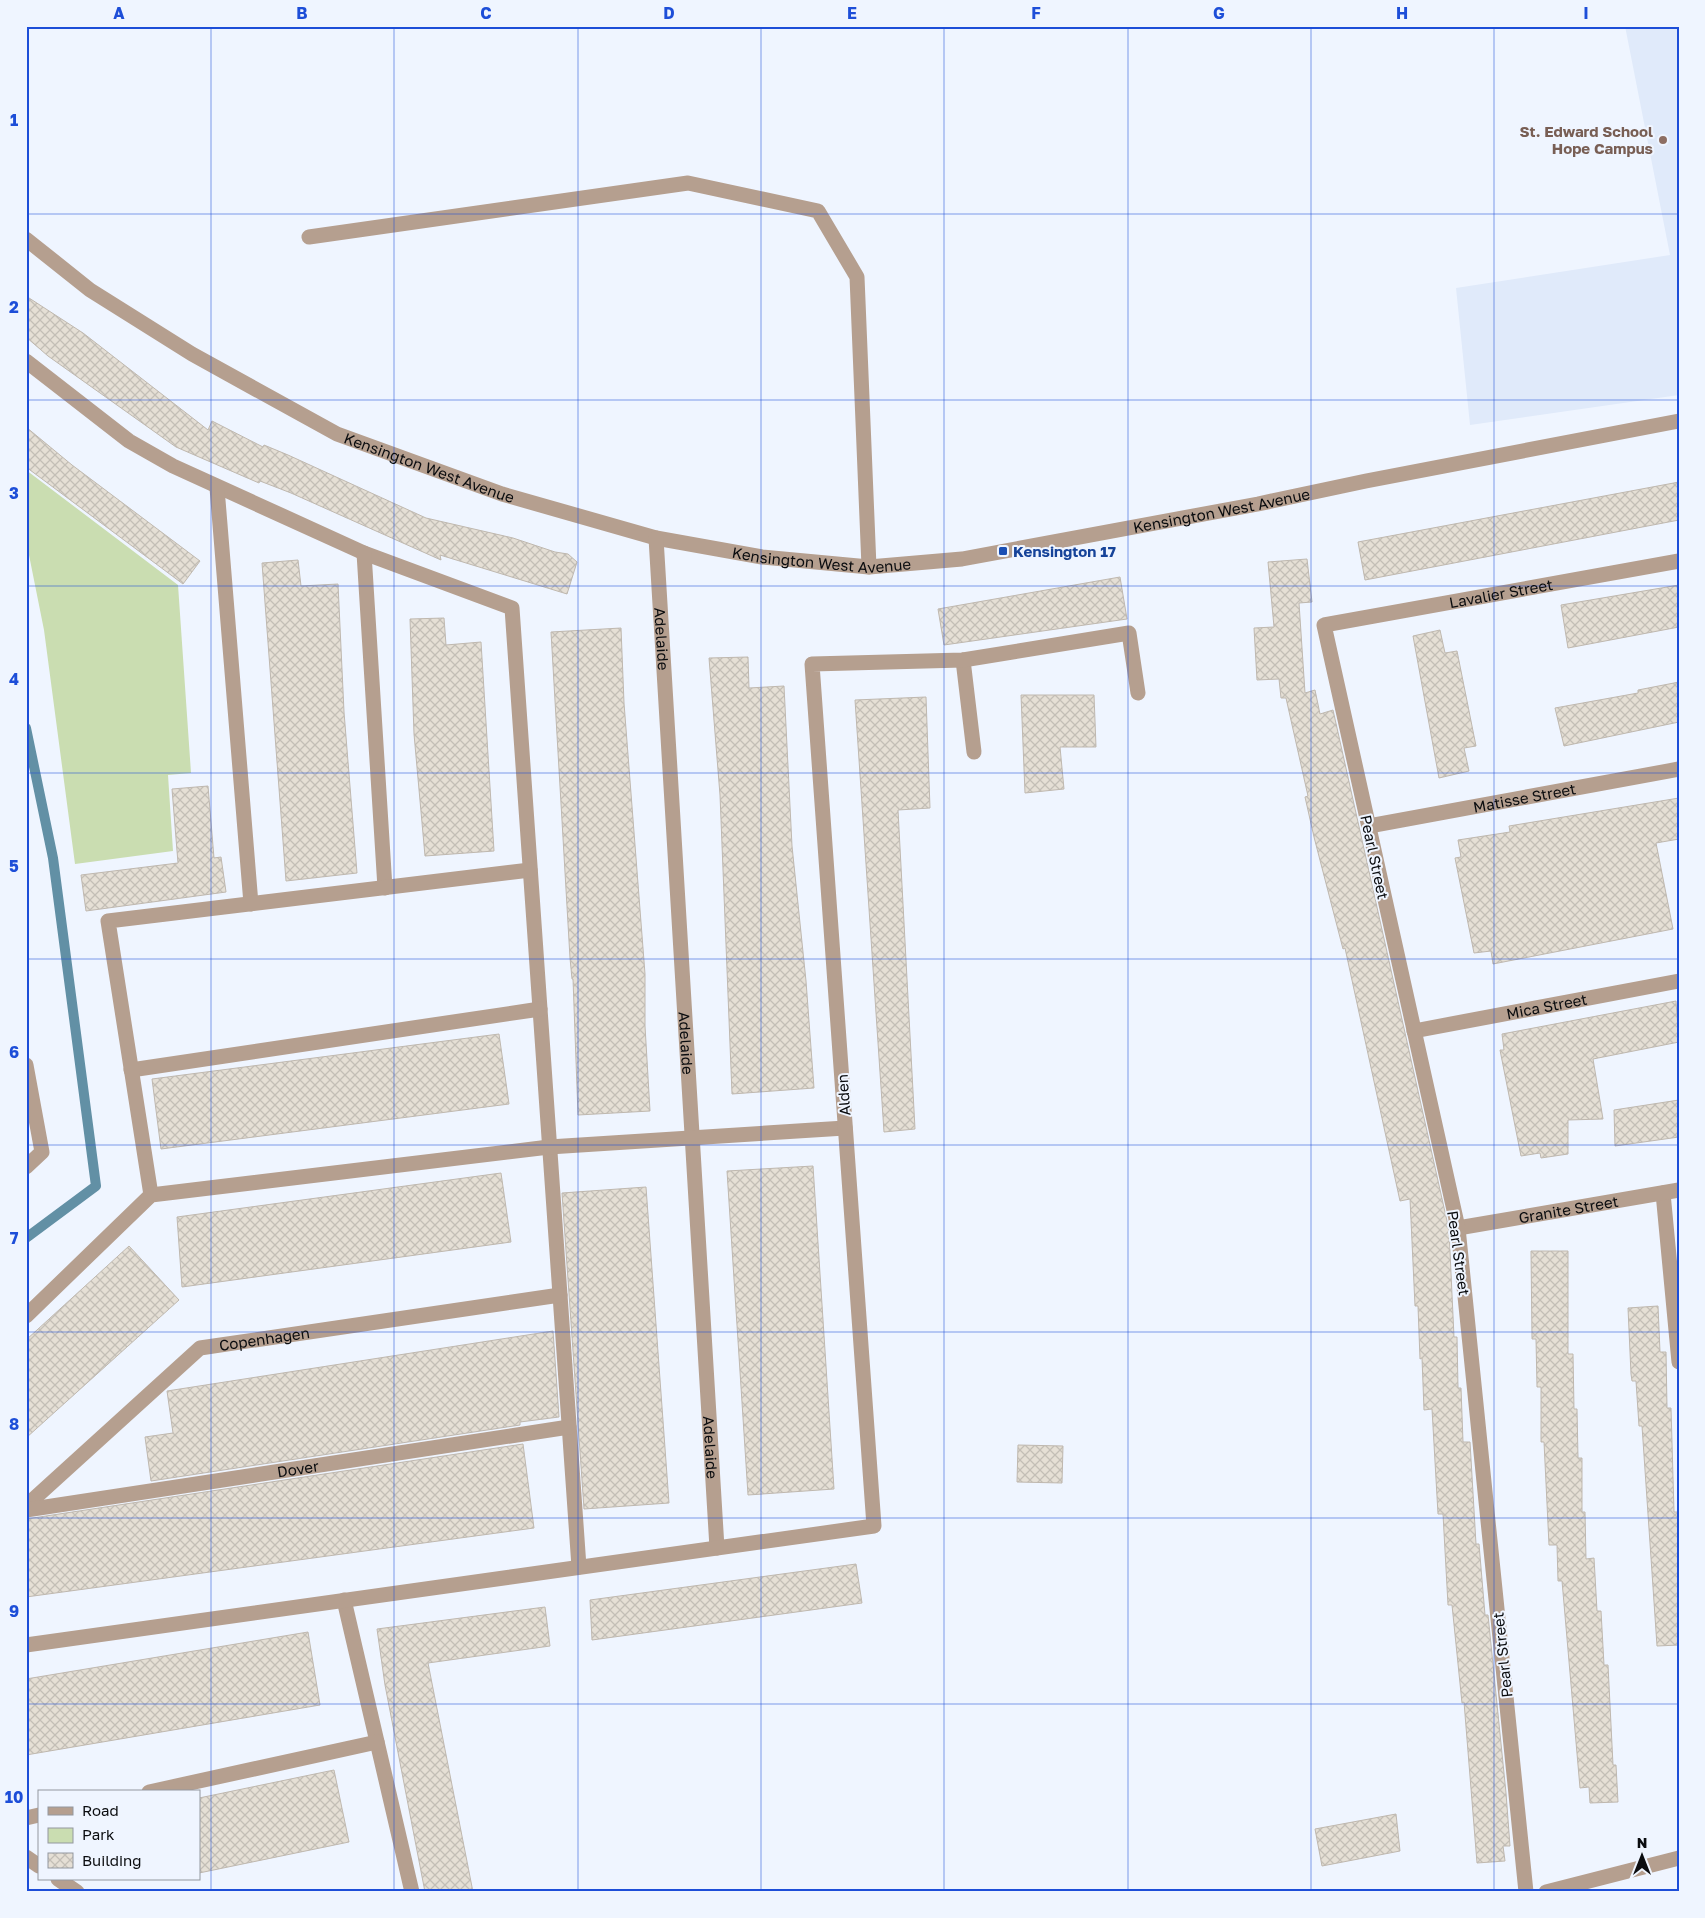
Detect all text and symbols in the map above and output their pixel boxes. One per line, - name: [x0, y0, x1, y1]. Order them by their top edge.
- text: A: [113, 3, 125, 23]
- text: B: [296, 3, 308, 23]
- text: C: [480, 3, 492, 23]
- text: D: [663, 3, 675, 23]
- text: E: [847, 3, 857, 23]
- text: F: [1031, 3, 1041, 23]
- text: G: [1213, 3, 1225, 23]
- text: H: [1396, 3, 1408, 23]
- text: I: [1583, 3, 1589, 23]
- text: 1: [10, 110, 18, 130]
- place label: St. Edward School Hope Campus: [1519, 122, 1653, 157]
- marker: St. Edward School Hope Campus: [1657, 134, 1669, 146]
- text: 2: [9, 297, 19, 317]
- street label: Kensington West Avenue: [342, 428, 517, 506]
- text: 3: [9, 483, 19, 503]
- street label: Kensington West Avenue: [1131, 484, 1312, 536]
- place label: Kensington 17: [1013, 542, 1116, 560]
- street label: Kensington West Avenue: [731, 543, 912, 576]
- marker: Kensington 17: [997, 545, 1009, 557]
- street label: Lavalier Street: [1448, 575, 1554, 611]
- street label: Adelaide: [651, 607, 673, 671]
- text: 4: [9, 669, 19, 689]
- street label: Matisse Street: [1472, 779, 1577, 816]
- street label: Pearl Street: [1357, 813, 1393, 901]
- text: 5: [9, 856, 19, 876]
- street label: Mica Street: [1505, 990, 1589, 1022]
- street label: Adelaide: [676, 1011, 697, 1075]
- text: 6: [9, 1042, 19, 1062]
- street label: Alden: [833, 1074, 853, 1116]
- street label: Granite Street: [1517, 1192, 1620, 1226]
- street label: Pearl Street: [1444, 1209, 1474, 1297]
- text: 7: [10, 1228, 19, 1248]
- street label: Copenhagen: [218, 1323, 311, 1354]
- text: 8: [9, 1414, 19, 1434]
- street label: Adelaide: [700, 1415, 722, 1480]
- street label: Dover: [276, 1456, 320, 1481]
- text: 9: [9, 1601, 19, 1621]
- street label: Pearl Street: [1489, 1611, 1515, 1699]
- text: 10: [5, 1787, 23, 1807]
- legend: [38, 1790, 200, 1880]
- text: Road: [82, 1801, 119, 1819]
- text: Park: [82, 1825, 115, 1843]
- north arrow: [1618, 1830, 1668, 1880]
- text: N: [1637, 1834, 1647, 1851]
- text: Building: [82, 1851, 142, 1869]

